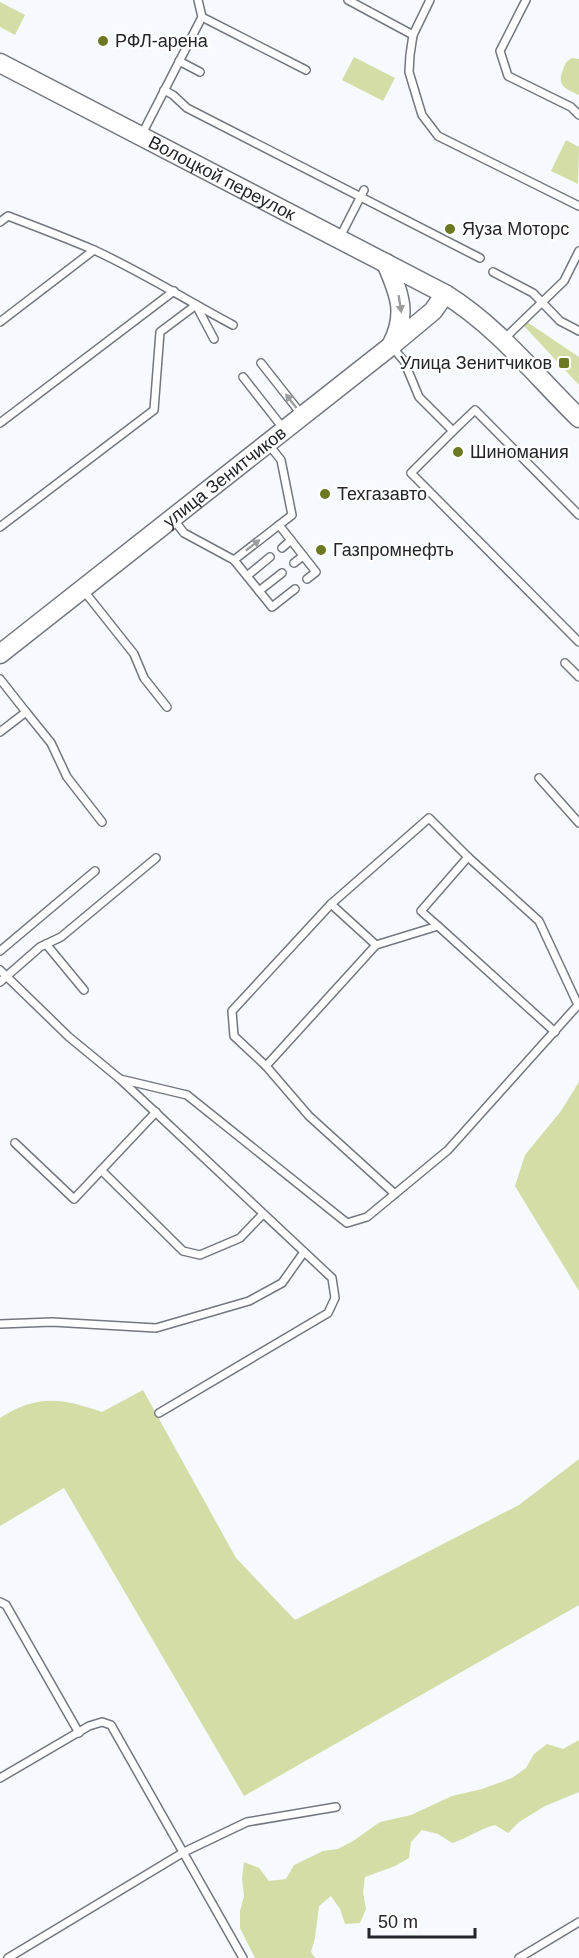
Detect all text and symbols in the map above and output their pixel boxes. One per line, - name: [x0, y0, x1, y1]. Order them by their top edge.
- place label: РФЛ-арена: [115, 31, 209, 51]
- marker: РФЛ-арена: [96, 34, 110, 48]
- street label: Волоцкой переулок: [145, 132, 299, 225]
- place label: Яуза Моторс: [462, 219, 569, 239]
- marker: Яуза Моторс: [443, 222, 457, 236]
- one-way arrow: [395, 295, 404, 314]
- place label: Улица Зенитчиков: [400, 353, 552, 373]
- marker: Улица Зенитчиков: [557, 356, 571, 370]
- one-way arrow: [285, 393, 297, 408]
- street label: улица Зенитчиков: [159, 423, 290, 532]
- place label: Шиномания: [470, 442, 569, 462]
- marker: Шиномания: [451, 445, 465, 459]
- place label: Техгазавто: [337, 484, 427, 504]
- marker: Техгазавто: [318, 487, 332, 501]
- one-way arrow: [246, 540, 261, 552]
- place label: Газпромнефть: [333, 540, 454, 560]
- marker: Газпромнефть: [314, 543, 328, 557]
- scale bar: [369, 1901, 476, 1939]
- text: 50 m: [378, 1912, 418, 1932]

